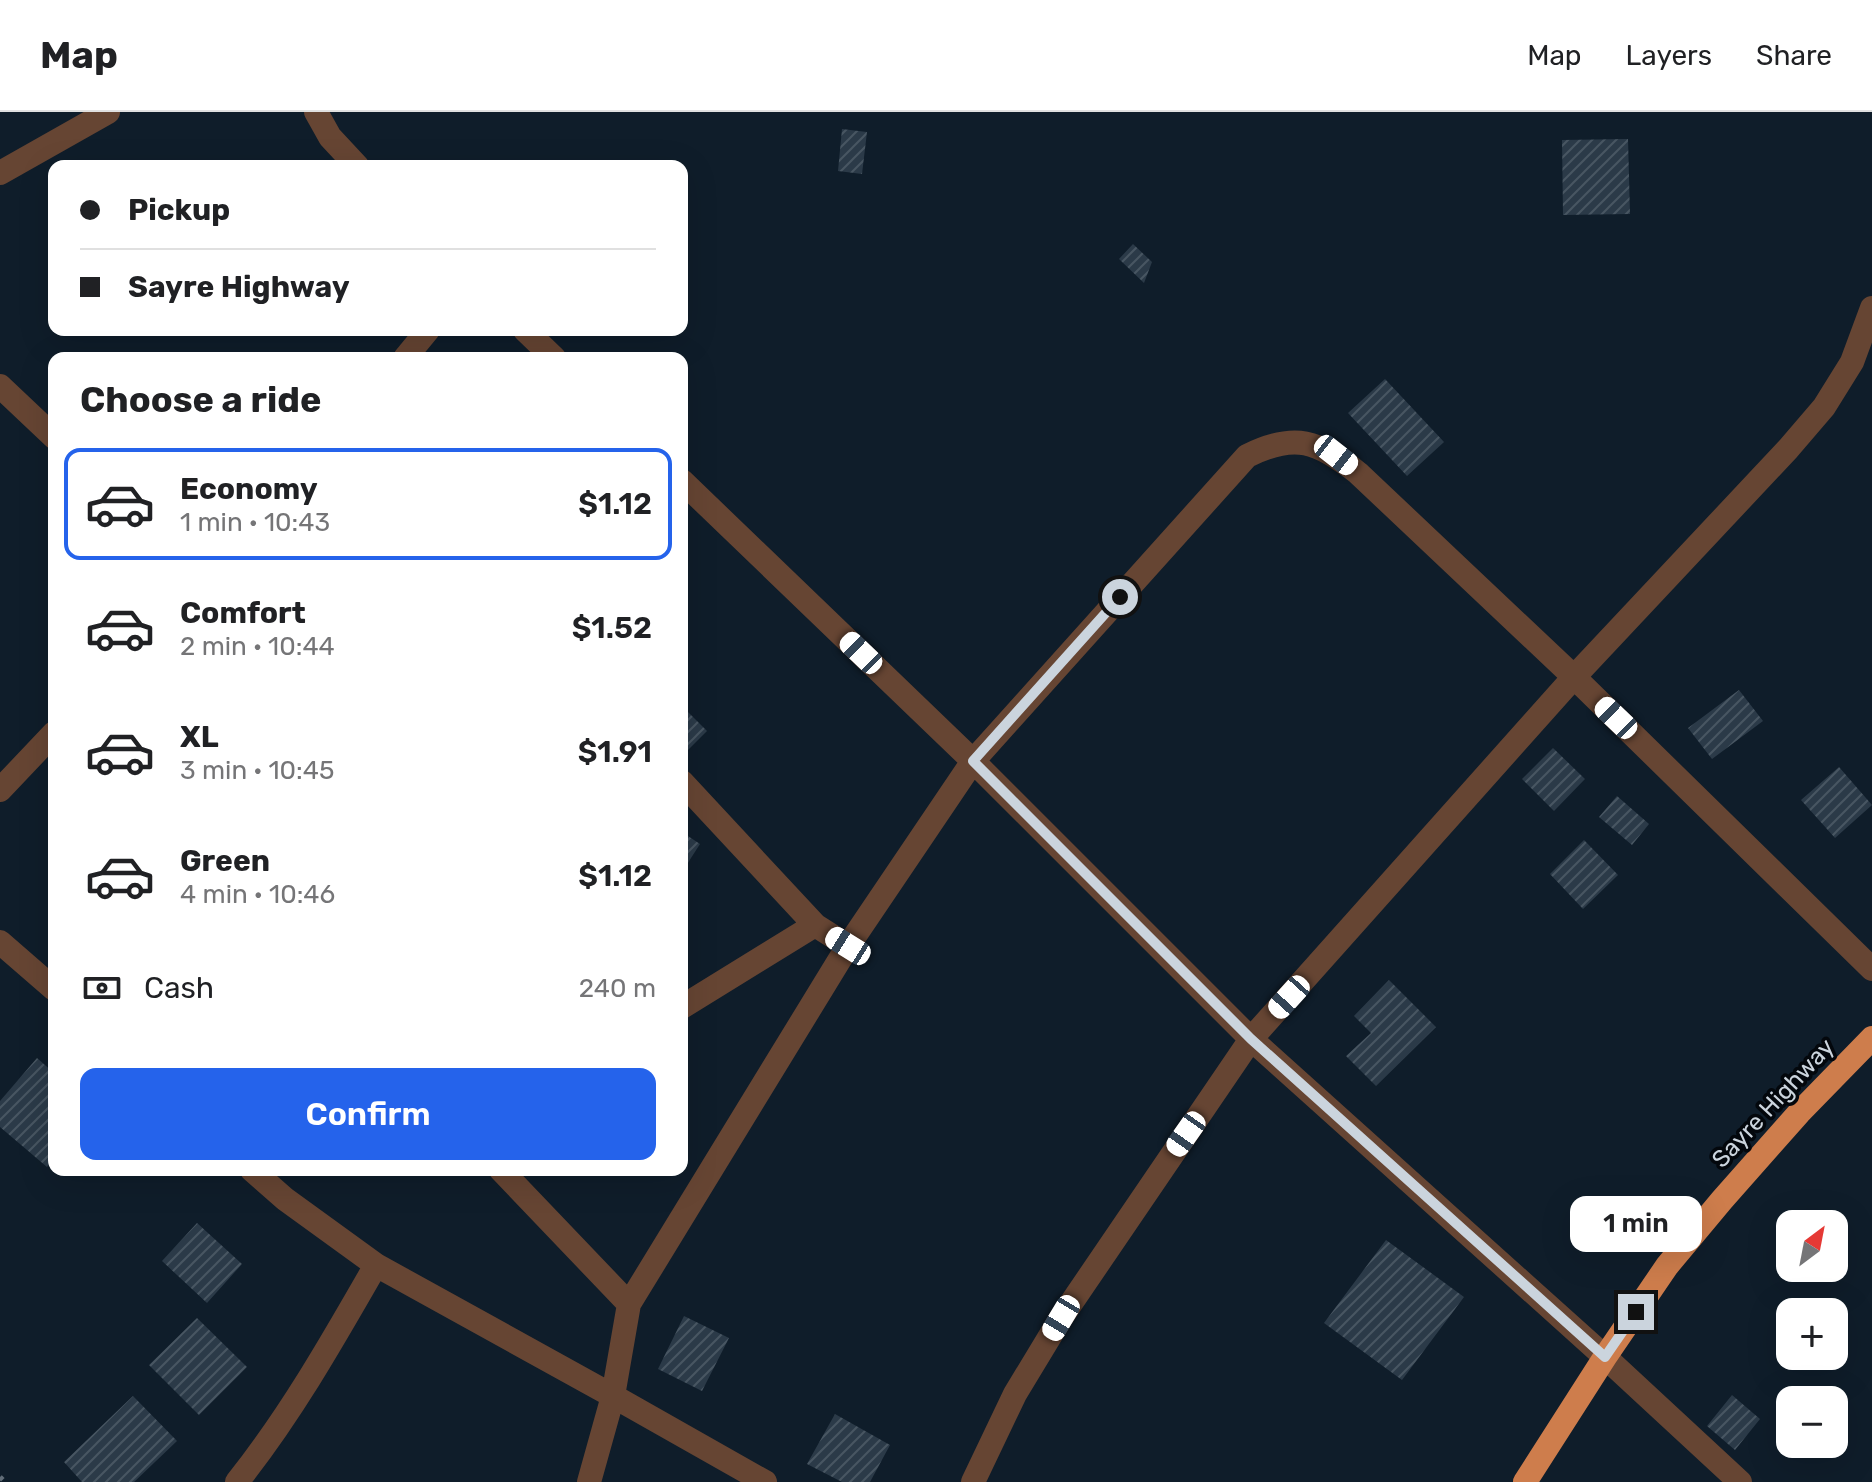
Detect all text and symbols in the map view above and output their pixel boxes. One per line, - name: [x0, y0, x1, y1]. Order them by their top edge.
- text: Map: [40, 32, 118, 78]
- text: Map: [1527, 39, 1582, 72]
- text: Layers: [1626, 39, 1712, 72]
- text: Share: [1756, 39, 1832, 72]
- text: Pickup: [128, 192, 230, 228]
- text: Sayre Highway: [128, 269, 350, 305]
- text: Choose a ride: [80, 378, 321, 421]
- car: [1310, 431, 1362, 479]
- icon: car: [84, 468, 156, 540]
- text: Economy: [180, 471, 318, 507]
- text: $1.12: [578, 486, 652, 522]
- text: 1 min · 10:43: [180, 507, 330, 538]
- route start: [1102, 579, 1138, 615]
- icon: car: [84, 592, 156, 664]
- text: Comfort: [180, 595, 306, 631]
- text: $1.52: [572, 610, 652, 646]
- car: [835, 628, 887, 678]
- text: 2 min · 10:44: [180, 631, 335, 662]
- car: [1590, 693, 1642, 743]
- icon: car: [84, 716, 156, 788]
- text: XL: [180, 719, 219, 755]
- text: $1.91: [578, 734, 652, 770]
- text: 3 min · 10:45: [180, 755, 334, 786]
- icon: car: [84, 840, 156, 912]
- text: Green: [180, 843, 270, 879]
- text: $1.12: [578, 858, 652, 894]
- text: 4 min · 10:46: [180, 879, 335, 910]
- car: [821, 923, 875, 969]
- icon: cash: [80, 966, 124, 1010]
- text: Cash: [144, 970, 214, 1006]
- car: [1264, 971, 1314, 1023]
- text: 240 m: [579, 973, 656, 1004]
- street label: Sayre Highway: [1706, 1033, 1840, 1173]
- button: Confirm: [80, 1068, 656, 1160]
- car: [1162, 1107, 1210, 1161]
- callout: 1 min: [1570, 1196, 1702, 1252]
- text: 1 min: [1603, 1208, 1669, 1239]
- north arrow: [1776, 1210, 1848, 1282]
- map controls: [1776, 1210, 1848, 1458]
- car: [1038, 1291, 1084, 1345]
- route end: [1618, 1294, 1654, 1330]
- button: +: [1776, 1298, 1848, 1370]
- button: −: [1776, 1386, 1848, 1458]

